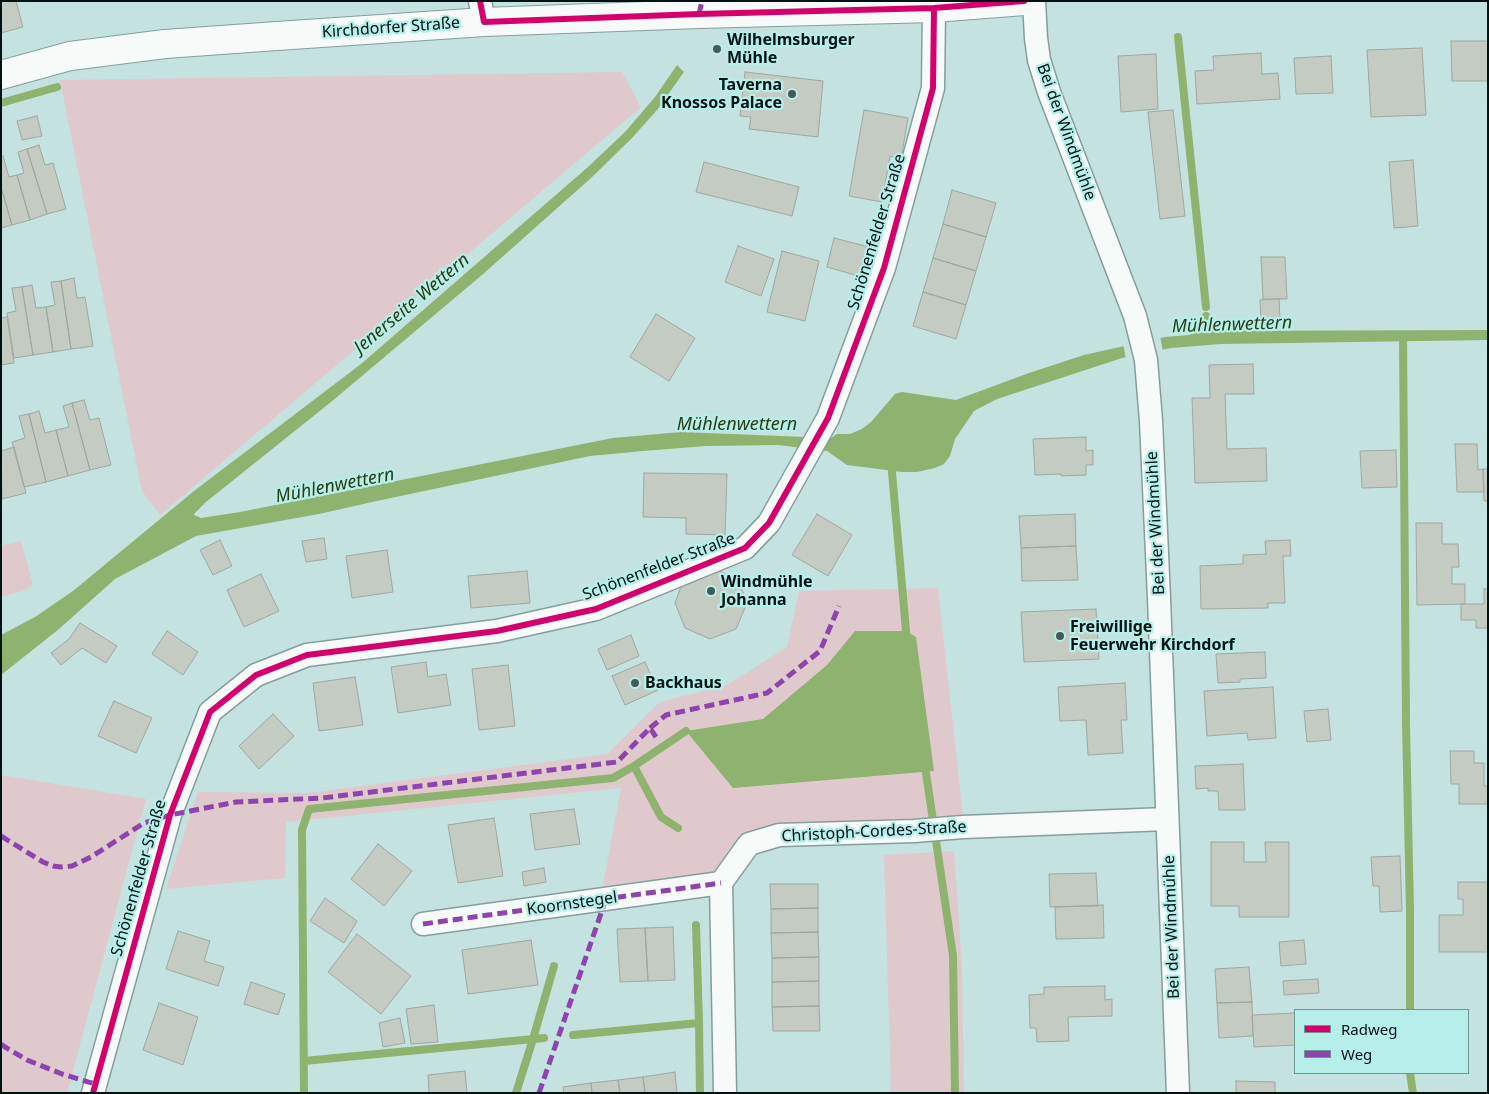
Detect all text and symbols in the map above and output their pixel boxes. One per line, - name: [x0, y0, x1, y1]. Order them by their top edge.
- street label: Kirchdorfer Straße: [321, 14, 461, 42]
- place label: Wilhelmsburger Mühle: [727, 30, 855, 68]
- marker: Wilhelmsburger Mühle: [711, 43, 723, 55]
- street label: Bei der Windmühle: [1032, 61, 1100, 203]
- place label: Taverna Knossos Palace: [661, 75, 782, 113]
- marker: Taverna Knossos Palace: [786, 88, 798, 100]
- street label: Schönenfelder Straße: [844, 152, 910, 312]
- water label: Jenerseite Wettern: [350, 249, 474, 359]
- water label: Mühlenwettern: [1171, 312, 1293, 338]
- water label: Mühlenwettern: [677, 414, 797, 436]
- street label: Bei der Windmühle: [1143, 451, 1169, 595]
- water label: Mühlenwettern: [274, 464, 396, 508]
- street label: Schönenfelder Straße: [580, 529, 738, 605]
- place label: Windmühle Johanna: [721, 572, 812, 610]
- marker: Windmühle Johanna: [705, 585, 717, 597]
- place label: Freiwillige Feuerwehr Kirchdorf: [1070, 617, 1235, 655]
- marker: Freiwillige Feuerwehr Kirchdorf: [1054, 630, 1066, 642]
- place label: Backhaus: [645, 673, 722, 693]
- marker: Backhaus: [629, 677, 641, 689]
- street label: Schönenfelder Straße: [107, 797, 171, 959]
- street label: Christoph-Cordes-Straße: [781, 818, 967, 846]
- street label: Bei der Windmühle: [1160, 855, 1184, 999]
- street label: Koornstegel: [525, 888, 619, 920]
- legend: [1294, 1009, 1469, 1074]
- text: Radweg: [1341, 1019, 1397, 1039]
- text: Weg: [1341, 1044, 1372, 1064]

